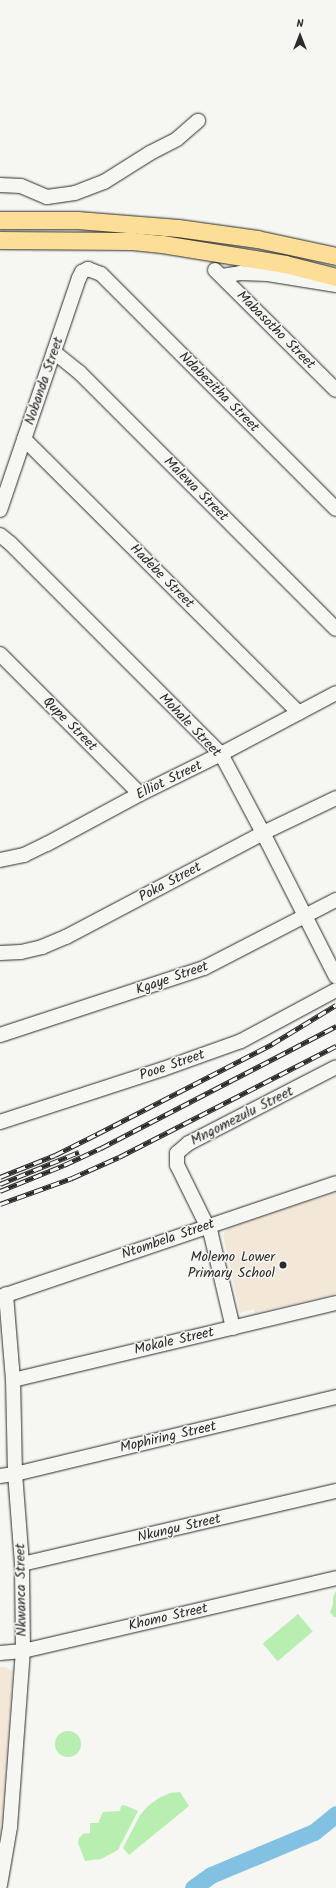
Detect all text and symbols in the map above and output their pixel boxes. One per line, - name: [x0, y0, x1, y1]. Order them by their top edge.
- text: N: [297, 15, 303, 33]
- north arrow: [280, 16, 320, 56]
- street label: Mabasotho Street: [233, 287, 319, 373]
- street label: Nobanda Street: [21, 335, 67, 427]
- street label: Ndabezitha Street: [175, 348, 263, 436]
- street label: Malewa Street: [160, 453, 232, 525]
- street label: Hadebe Street: [126, 540, 198, 612]
- street label: Mohale Street: [155, 690, 225, 760]
- street label: Qupe Street: [39, 693, 101, 755]
- street label: Elliot Street: [133, 757, 205, 803]
- street label: Poka Street: [136, 859, 204, 905]
- street label: Kgaye Street: [134, 958, 210, 998]
- street label: Pooe Street: [137, 1046, 207, 1084]
- street label: Mngomezulu Street: [188, 1083, 296, 1149]
- street label: Ntombela Street: [119, 1215, 217, 1263]
- place label: Molemo Lower Primary School: [188, 1249, 275, 1282]
- marker: Molemo Lower Primary School: [278, 1260, 288, 1270]
- street label: Mokale Street: [132, 1324, 216, 1358]
- street label: Mophiring Street: [118, 1418, 218, 1456]
- street label: Nkungu Street: [136, 1510, 222, 1546]
- street label: Nkwanca Street: [12, 1543, 30, 1637]
- street label: Khomo Street: [127, 1600, 209, 1634]

